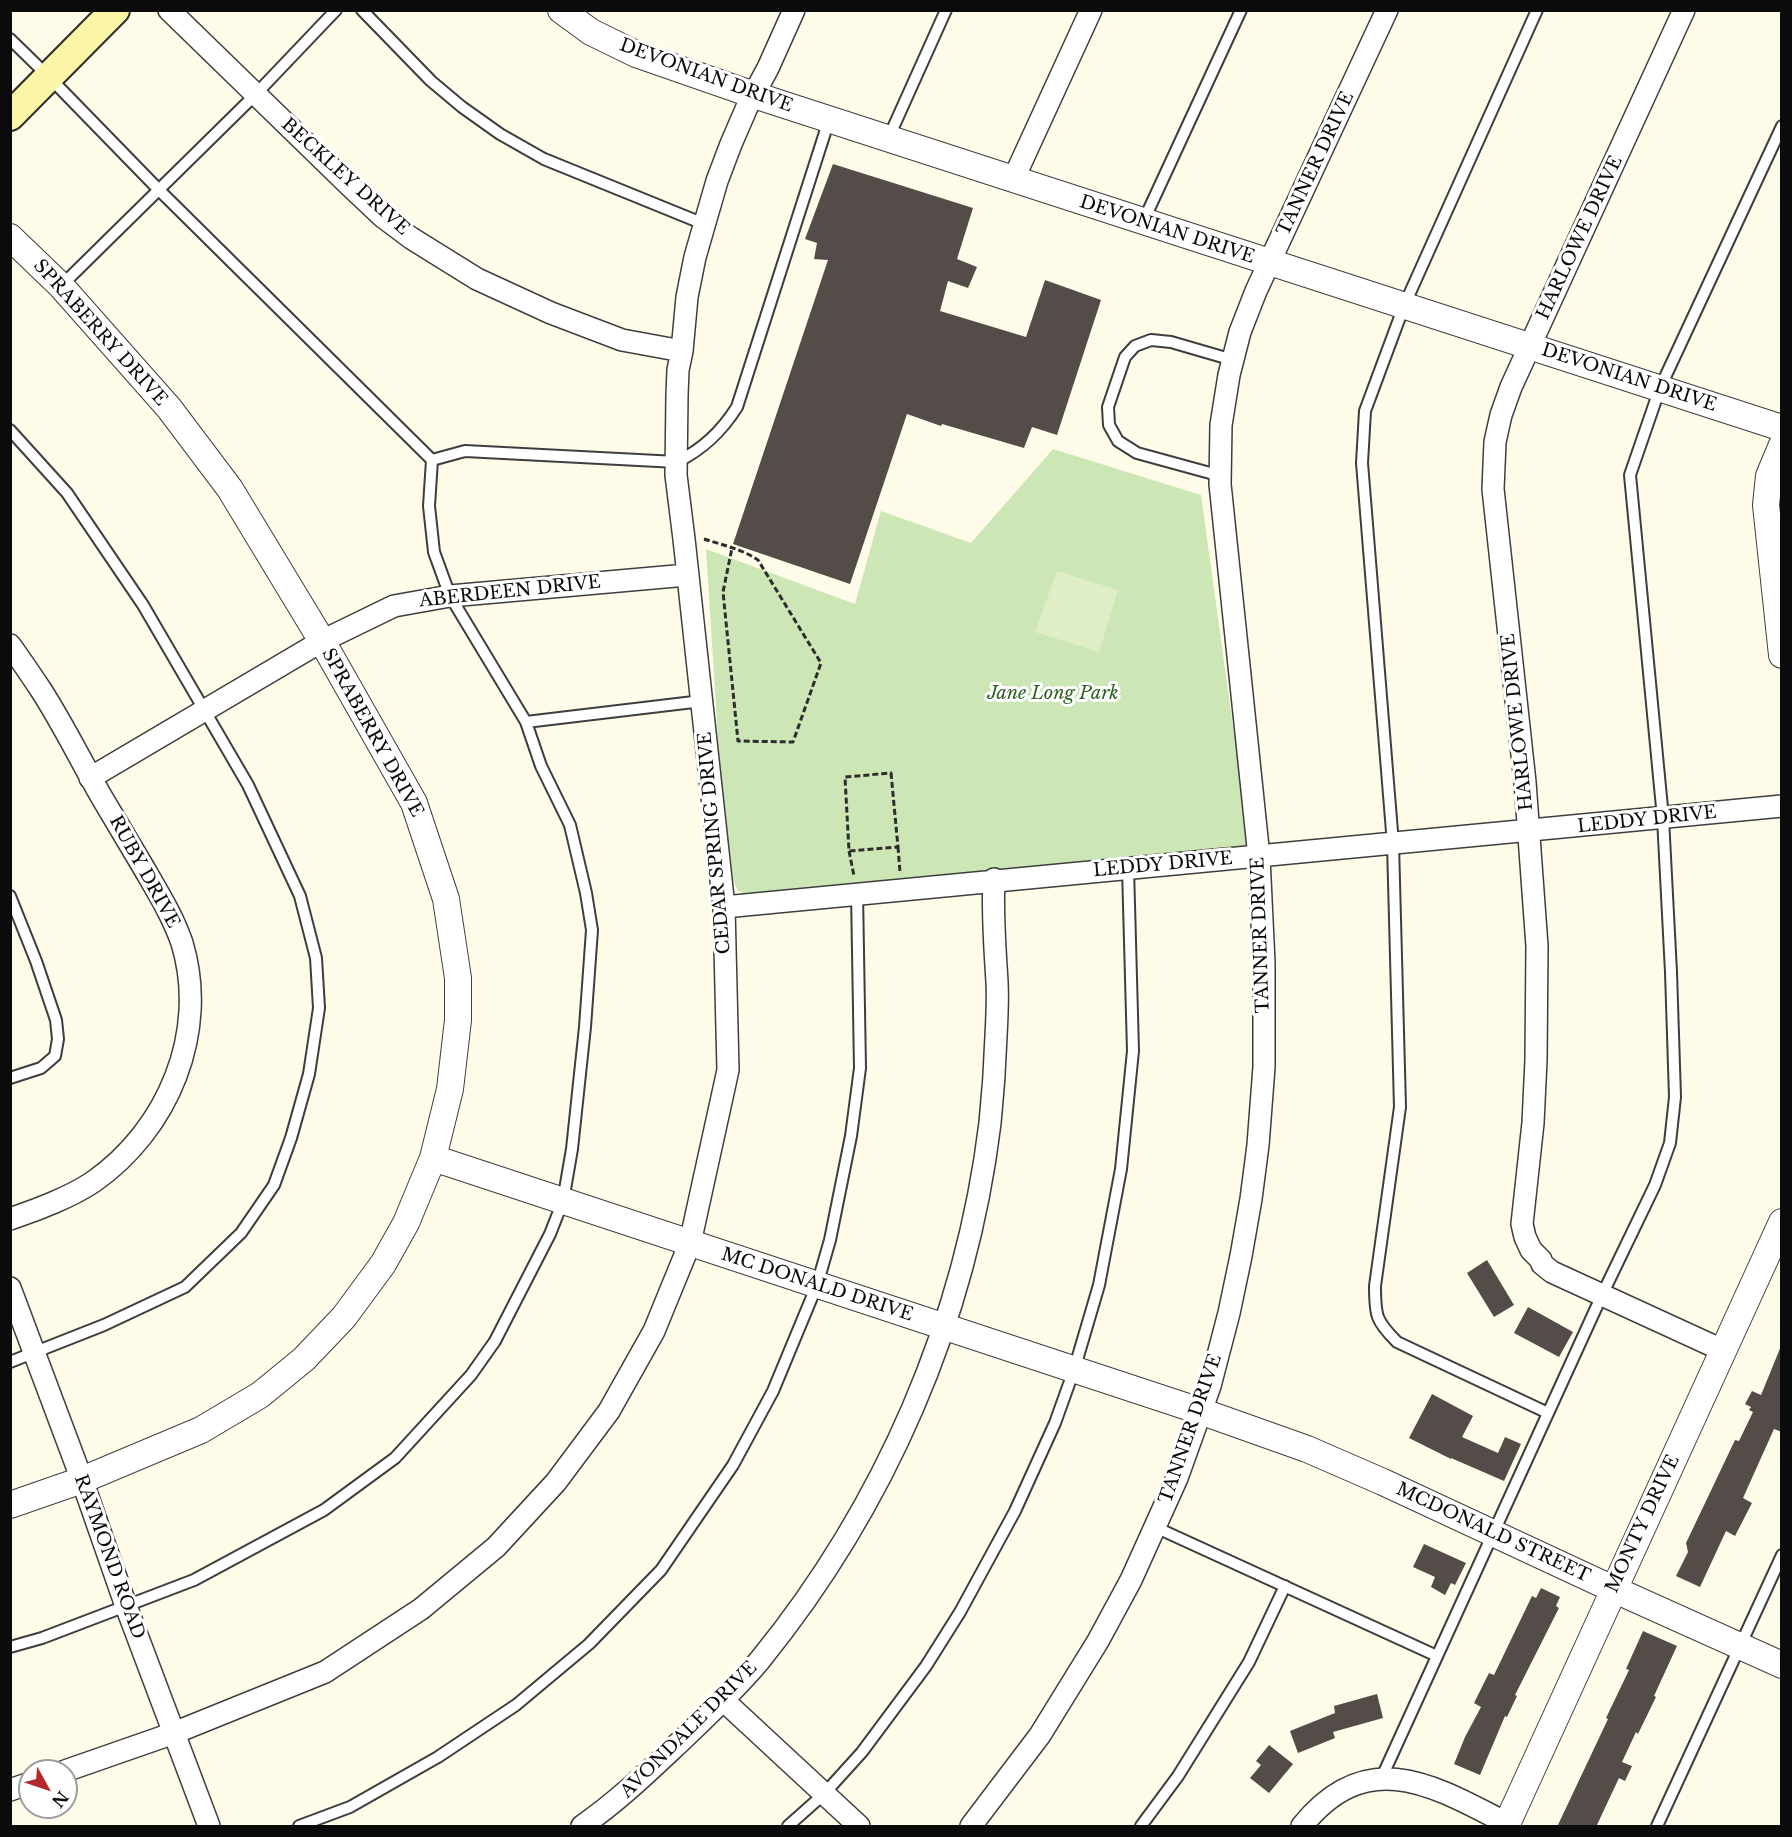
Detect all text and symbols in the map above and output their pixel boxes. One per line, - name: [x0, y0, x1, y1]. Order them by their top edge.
- street label: DEVONIAN DRIVE: [617, 35, 795, 117]
- street label: TANNER DRIVE: [1273, 89, 1359, 239]
- street label: BECKLEY DRIVE: [277, 114, 413, 240]
- street label: HARLOWE DRIVE: [1533, 153, 1627, 323]
- street label: DEVONIAN DRIVE: [1077, 192, 1257, 268]
- street label: SPRABERRY DRIVE: [29, 255, 171, 411]
- street label: DEVONIAN DRIVE: [1539, 340, 1719, 416]
- street label: ABERDEEN DRIVE: [418, 572, 602, 612]
- street label: HARLOWE DRIVE: [1498, 632, 1538, 812]
- street label: SPRABERRY DRIVE: [317, 645, 427, 821]
- park label: Jane Long Park: [987, 683, 1119, 705]
- street label: CEDAR SPRING DRIVE: [695, 731, 735, 955]
- street label: LEDDY DRIVE: [1576, 802, 1718, 838]
- street label: RUBY DRIVE: [104, 812, 184, 932]
- street label: LEDDY DRIVE: [1092, 848, 1234, 882]
- street label: TANNER DRIVE: [1247, 856, 1275, 1014]
- street label: MC DONALD DRIVE: [718, 1244, 916, 1326]
- street label: TANNER DRIVE: [1155, 1352, 1227, 1506]
- street label: MONTY DRIVE: [1602, 1452, 1684, 1596]
- street label: RAYMOND ROAD: [69, 1472, 149, 1642]
- street label: MCDONALD STREET: [1393, 1479, 1593, 1587]
- street label: AVONDALE DRIVE: [616, 1657, 762, 1803]
- north arrow: [18, 1759, 78, 1819]
- text: N: [48, 1787, 73, 1811]

